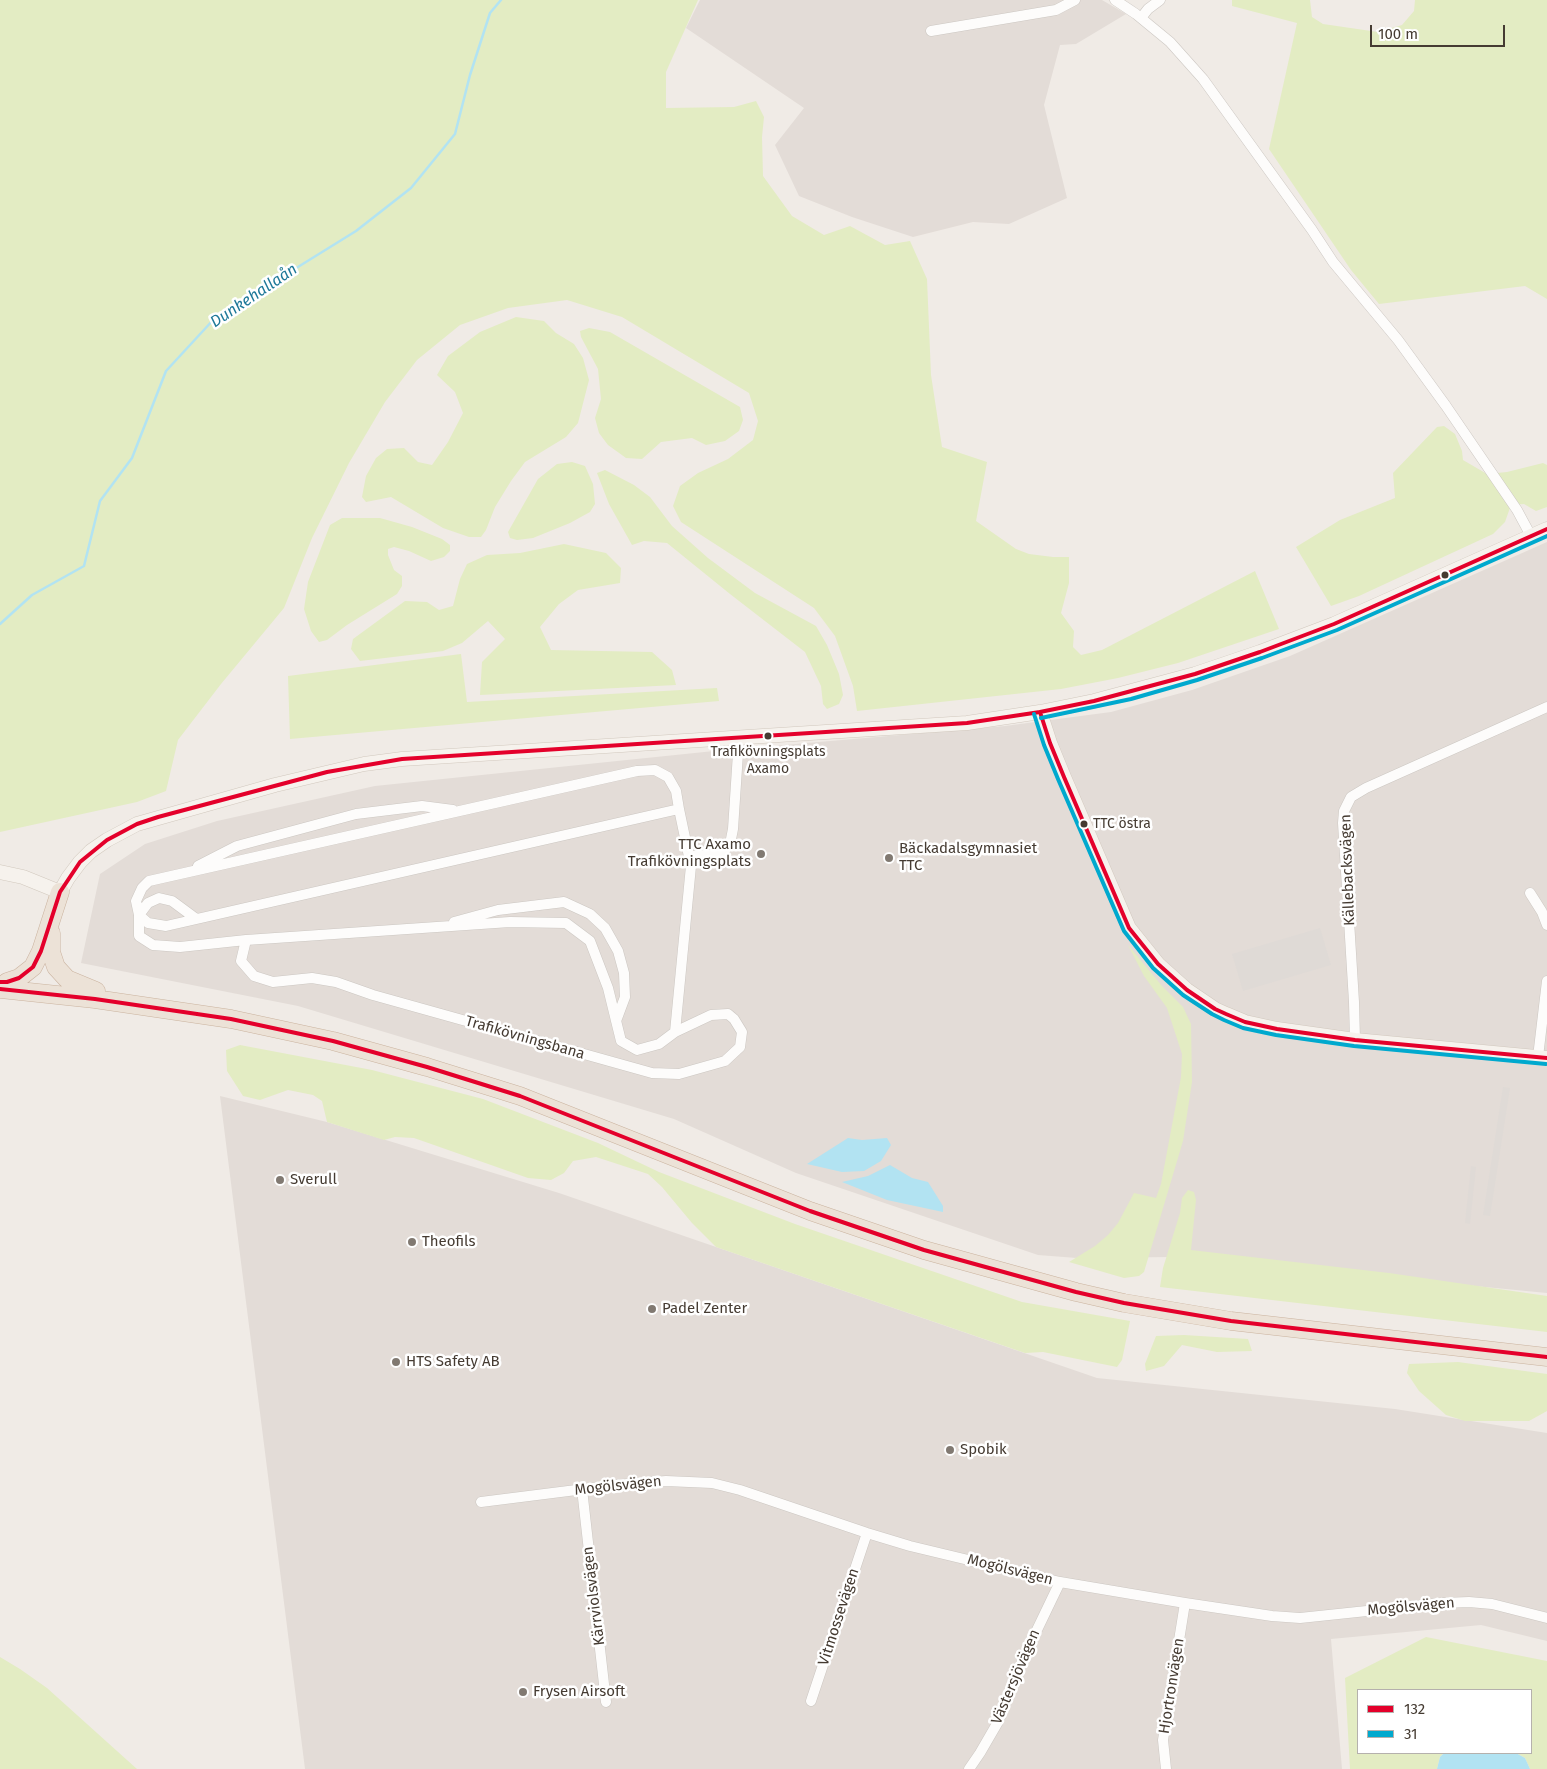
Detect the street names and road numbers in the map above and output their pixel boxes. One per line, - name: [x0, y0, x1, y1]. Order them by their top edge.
- street label: Källebacksvägen: [1337, 814, 1359, 926]
- street label: Trafikövningsbana: [463, 1012, 587, 1064]
- street label: Mogölsvägen: [574, 1472, 662, 1500]
- street label: Kärrviolsvägen: [579, 1545, 609, 1647]
- street label: Mogölsvägen: [965, 1551, 1055, 1589]
- street label: Vitmossevägen: [815, 1566, 863, 1668]
- street label: Mogölsvägen: [1367, 1594, 1455, 1620]
- street label: Västersjövägen: [988, 1627, 1044, 1727]
- street label: Hjortronvägen: [1156, 1637, 1188, 1735]

